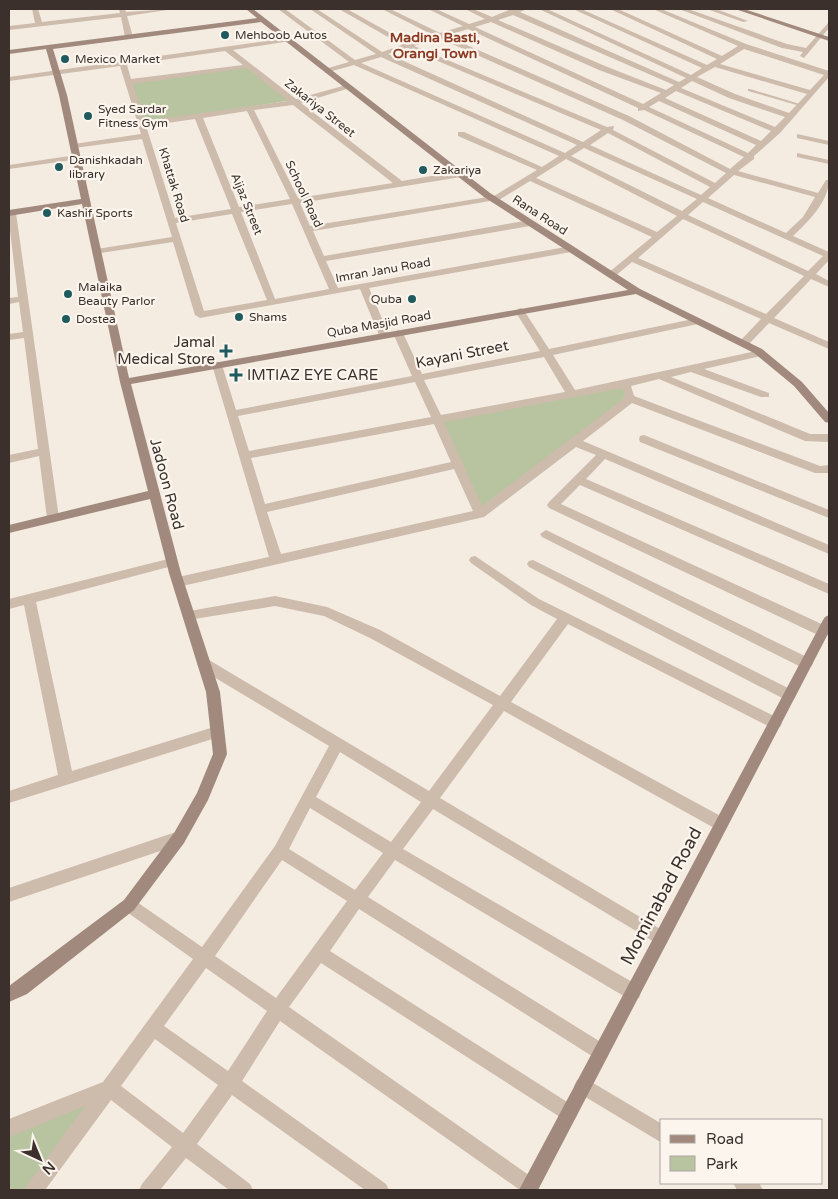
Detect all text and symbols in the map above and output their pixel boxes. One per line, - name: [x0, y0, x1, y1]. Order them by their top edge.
- place label: Mehboob Autos: [235, 28, 327, 42]
- marker: Mehboob Autos: [219, 29, 231, 41]
- district label: Madina Basti, Orangi Town: [390, 29, 480, 62]
- place label: Mexico Market: [75, 52, 161, 66]
- marker: Mexico Market: [59, 53, 71, 65]
- street label: Zakariya Street: [282, 76, 358, 140]
- place label: Syed Sardar Fitness Gym: [98, 102, 168, 130]
- marker: Syed Sardar Fitness Gym: [82, 110, 94, 122]
- street label: Khattak Road: [156, 146, 192, 224]
- place label: Danishkadah library: [69, 153, 143, 181]
- street label: School Road: [282, 158, 326, 230]
- marker: Danishkadah library: [53, 161, 65, 173]
- place label: Zakariya: [433, 163, 481, 177]
- marker: Zakariya: [417, 164, 429, 176]
- street label: Aijaz Street: [228, 171, 266, 237]
- street label: Rana Road: [510, 192, 570, 238]
- place label: Kashif Sports: [57, 206, 133, 220]
- marker: Kashif Sports: [41, 207, 53, 219]
- street label: Imran Janu Road: [334, 255, 432, 285]
- place label: Malaika Beauty Parlor: [78, 280, 156, 308]
- marker: Malaika Beauty Parlor: [62, 288, 74, 300]
- place label: Quba: [371, 292, 402, 306]
- marker: Quba: [406, 293, 418, 305]
- street label: Quba Masjid Road: [326, 308, 432, 340]
- place label: Shams: [249, 310, 287, 324]
- marker: Shams: [233, 311, 245, 323]
- place label: Dostea: [76, 312, 116, 326]
- marker: Dostea: [60, 313, 72, 325]
- place label: Jamal Medical Store: [117, 333, 215, 368]
- street label: Kayani Street: [414, 336, 510, 372]
- marker: Jamal Medical Store: [219, 344, 233, 358]
- place label: IMTIAZ EYE CARE: [247, 366, 378, 384]
- marker: IMTIAZ EYE CARE: [229, 368, 243, 382]
- street label: Jadoon Road: [146, 436, 188, 532]
- street label: Mominabad Road: [615, 823, 707, 969]
- legend: [660, 1119, 823, 1184]
- text: Road: [706, 1130, 744, 1148]
- north arrow: [15, 1134, 65, 1184]
- text: Park: [706, 1155, 738, 1173]
- text: N: [39, 1158, 59, 1178]

